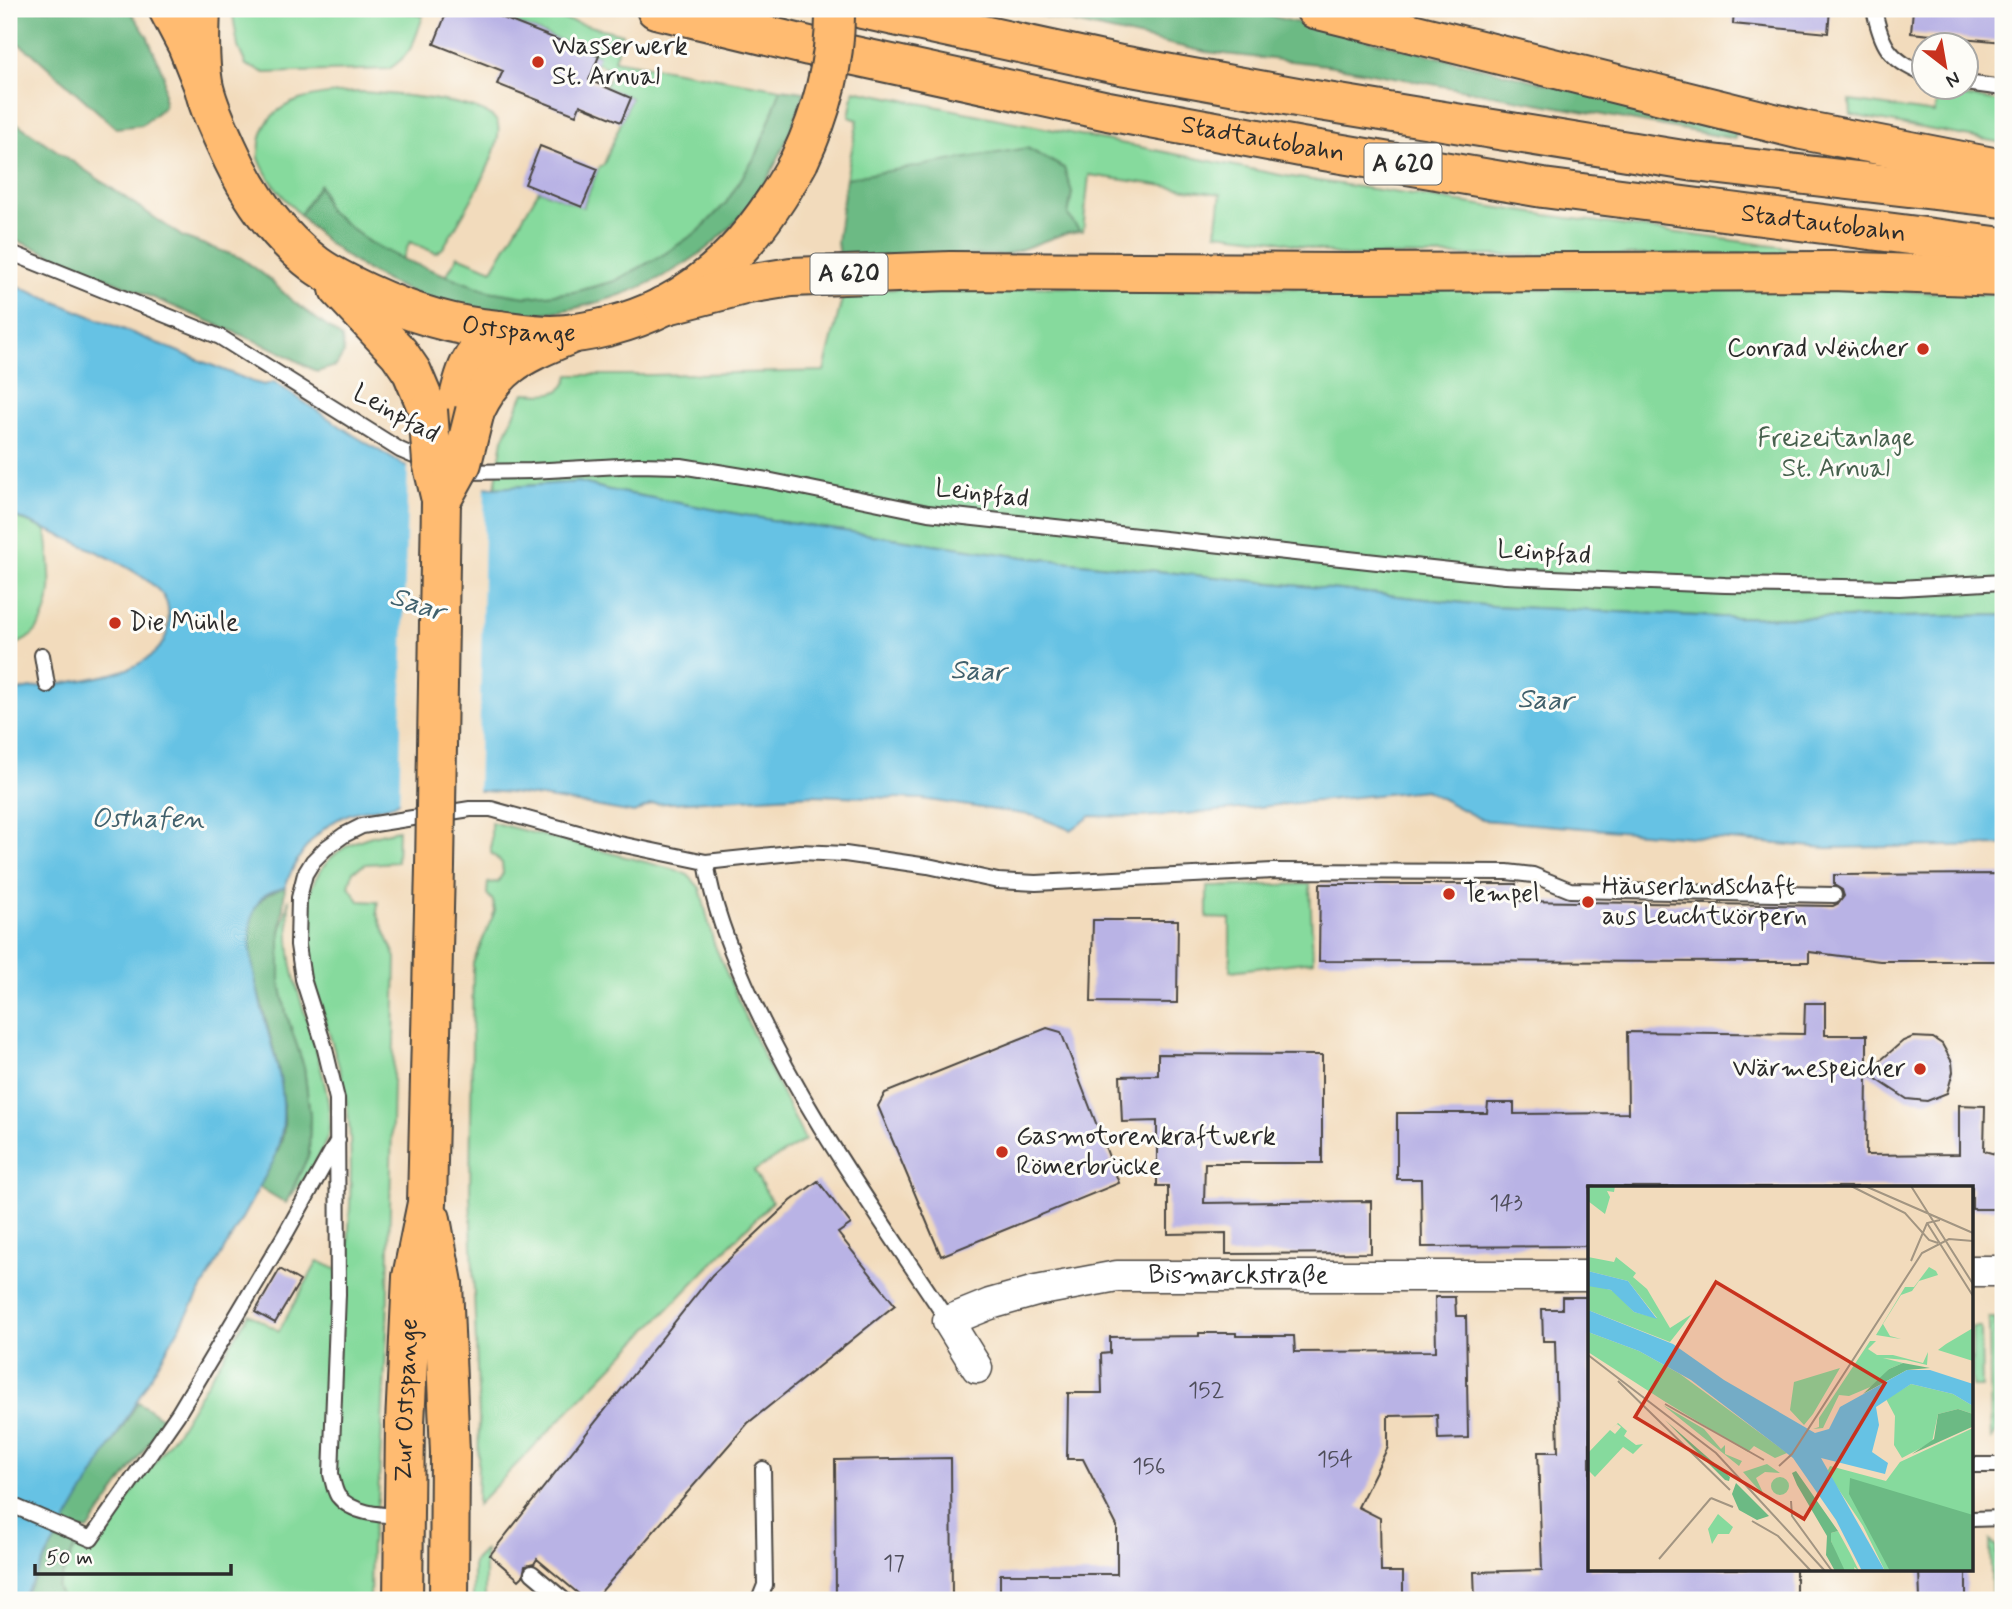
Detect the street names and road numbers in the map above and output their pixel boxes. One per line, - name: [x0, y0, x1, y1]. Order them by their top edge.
- street label: Stadtautobahn: [1178, 108, 1348, 171]
- road number: A 620: [1364, 144, 1442, 184]
- street label: Stadtautobahn: [1739, 197, 1908, 251]
- road number: A 620: [810, 254, 888, 295]
- street label: Ostspange: [459, 308, 578, 352]
- street label: Leinpfad: [347, 376, 445, 452]
- street label: Leinpfad: [933, 471, 1031, 517]
- street label: Leinpfad: [1496, 533, 1592, 573]
- street label: Bismarckstraße: [1148, 1259, 1329, 1293]
- street label: Zur Ostspange: [387, 1317, 427, 1482]

